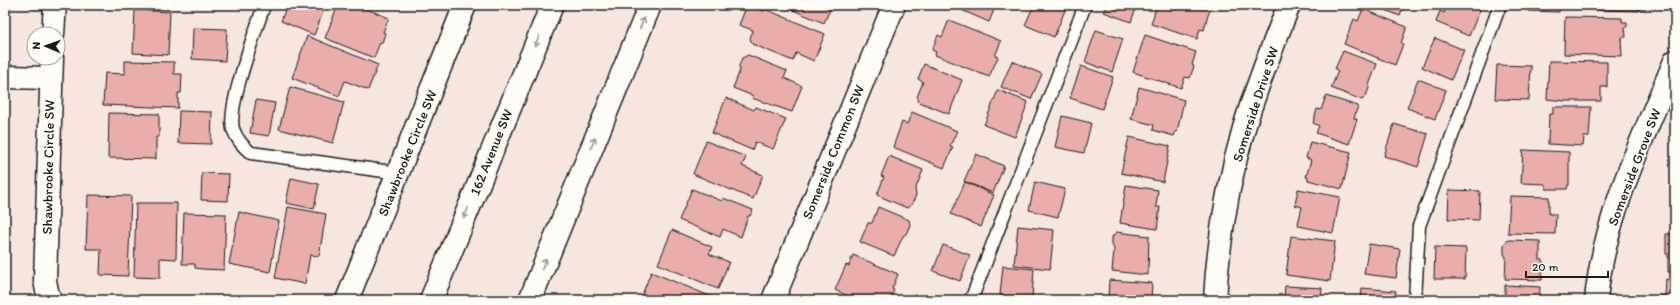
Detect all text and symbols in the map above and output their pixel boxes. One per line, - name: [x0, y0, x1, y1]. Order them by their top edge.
- one-way arrow: [639, 18, 647, 30]
- north arrow: [26, 26, 66, 66]
- one-way arrow: [533, 35, 540, 47]
- text: N: [30, 42, 43, 50]
- street label: Somerside Drive SW: [1229, 44, 1282, 164]
- street label: Somerside Common SW: [799, 83, 868, 222]
- street label: Shawbrooke Circle SW: [374, 88, 441, 219]
- street label: Shawbrooke Circle SW: [39, 99, 58, 235]
- street label: Somerside Grove SW: [1604, 106, 1665, 228]
- street label: 162 Avenue SW: [467, 107, 516, 198]
- one-way arrow: [590, 138, 597, 150]
- one-way arrow: [462, 207, 470, 219]
- scale bar: [1526, 253, 1608, 279]
- one-way arrow: [541, 258, 549, 270]
- text: 20 m: [1532, 260, 1559, 274]

